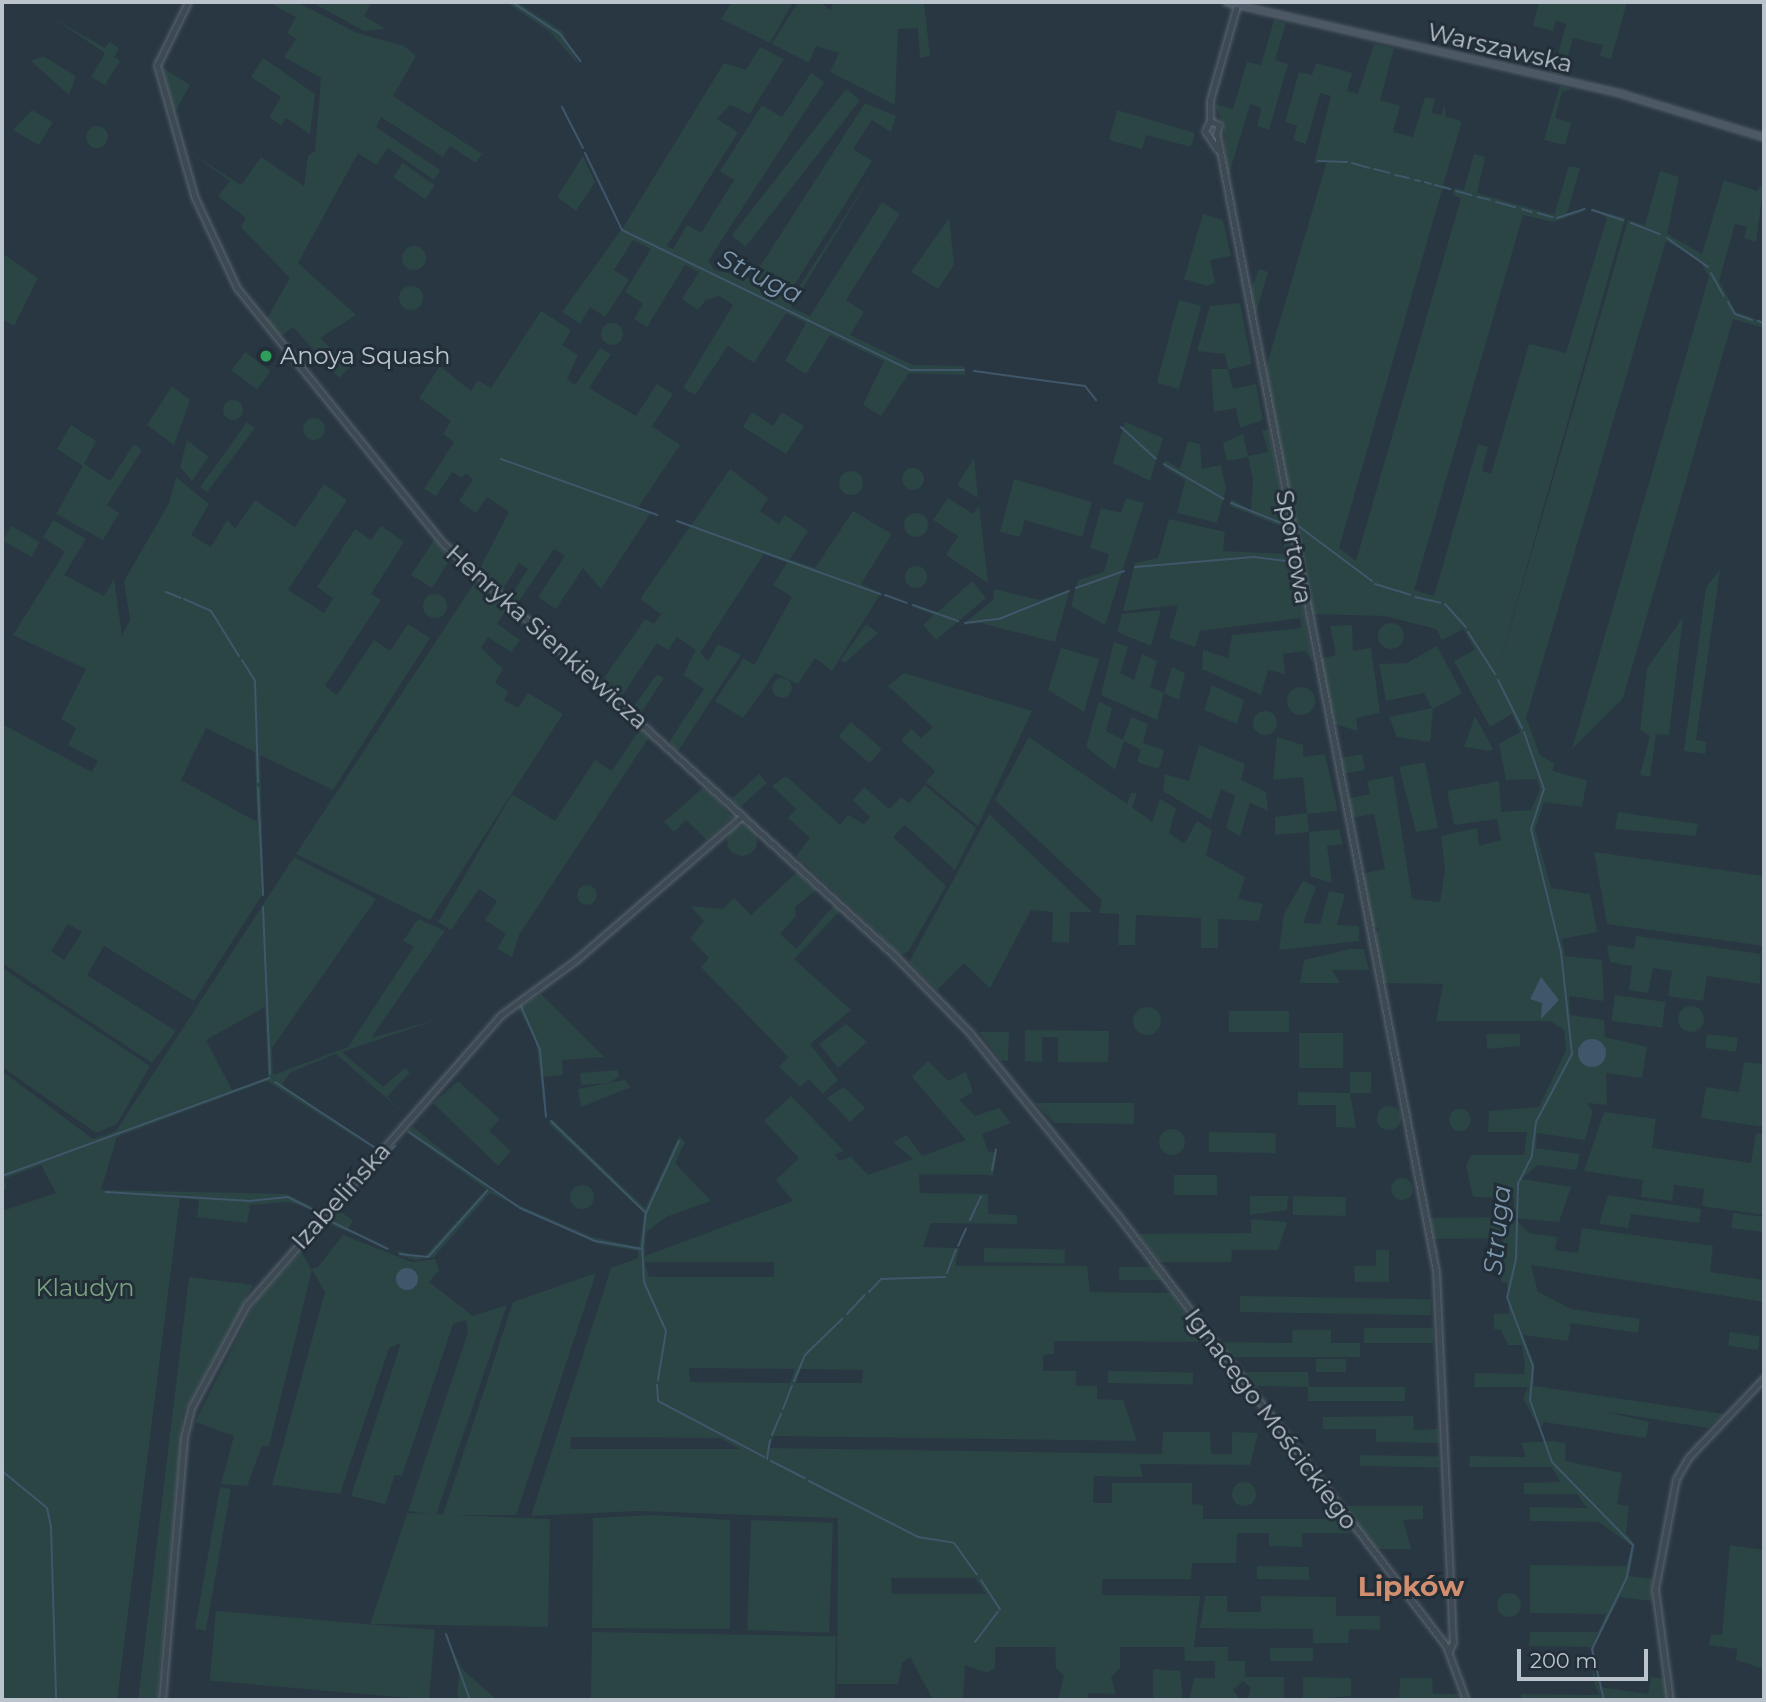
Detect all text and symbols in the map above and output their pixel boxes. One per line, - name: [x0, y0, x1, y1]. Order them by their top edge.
- street label: Warszawska: [1425, 17, 1575, 79]
- water label: Struga: [713, 243, 807, 311]
- place label: Anoya Squash: [280, 342, 450, 370]
- marker: Anoya Squash: [258, 348, 274, 364]
- street label: Sportowa: [1270, 488, 1318, 606]
- street label: Henryka Sienkiewicza: [440, 539, 654, 735]
- street label: Izabelińska: [286, 1137, 396, 1255]
- water label: Struga: [1478, 1184, 1518, 1276]
- park label: Klaudyn: [35, 1274, 135, 1302]
- street label: Ignacego Mościckiego: [1178, 1303, 1364, 1535]
- district label: Lipków: [1358, 1569, 1464, 1603]
- scale bar: [1521, 1636, 1652, 1680]
- text: 200 m: [1530, 1648, 1597, 1673]

